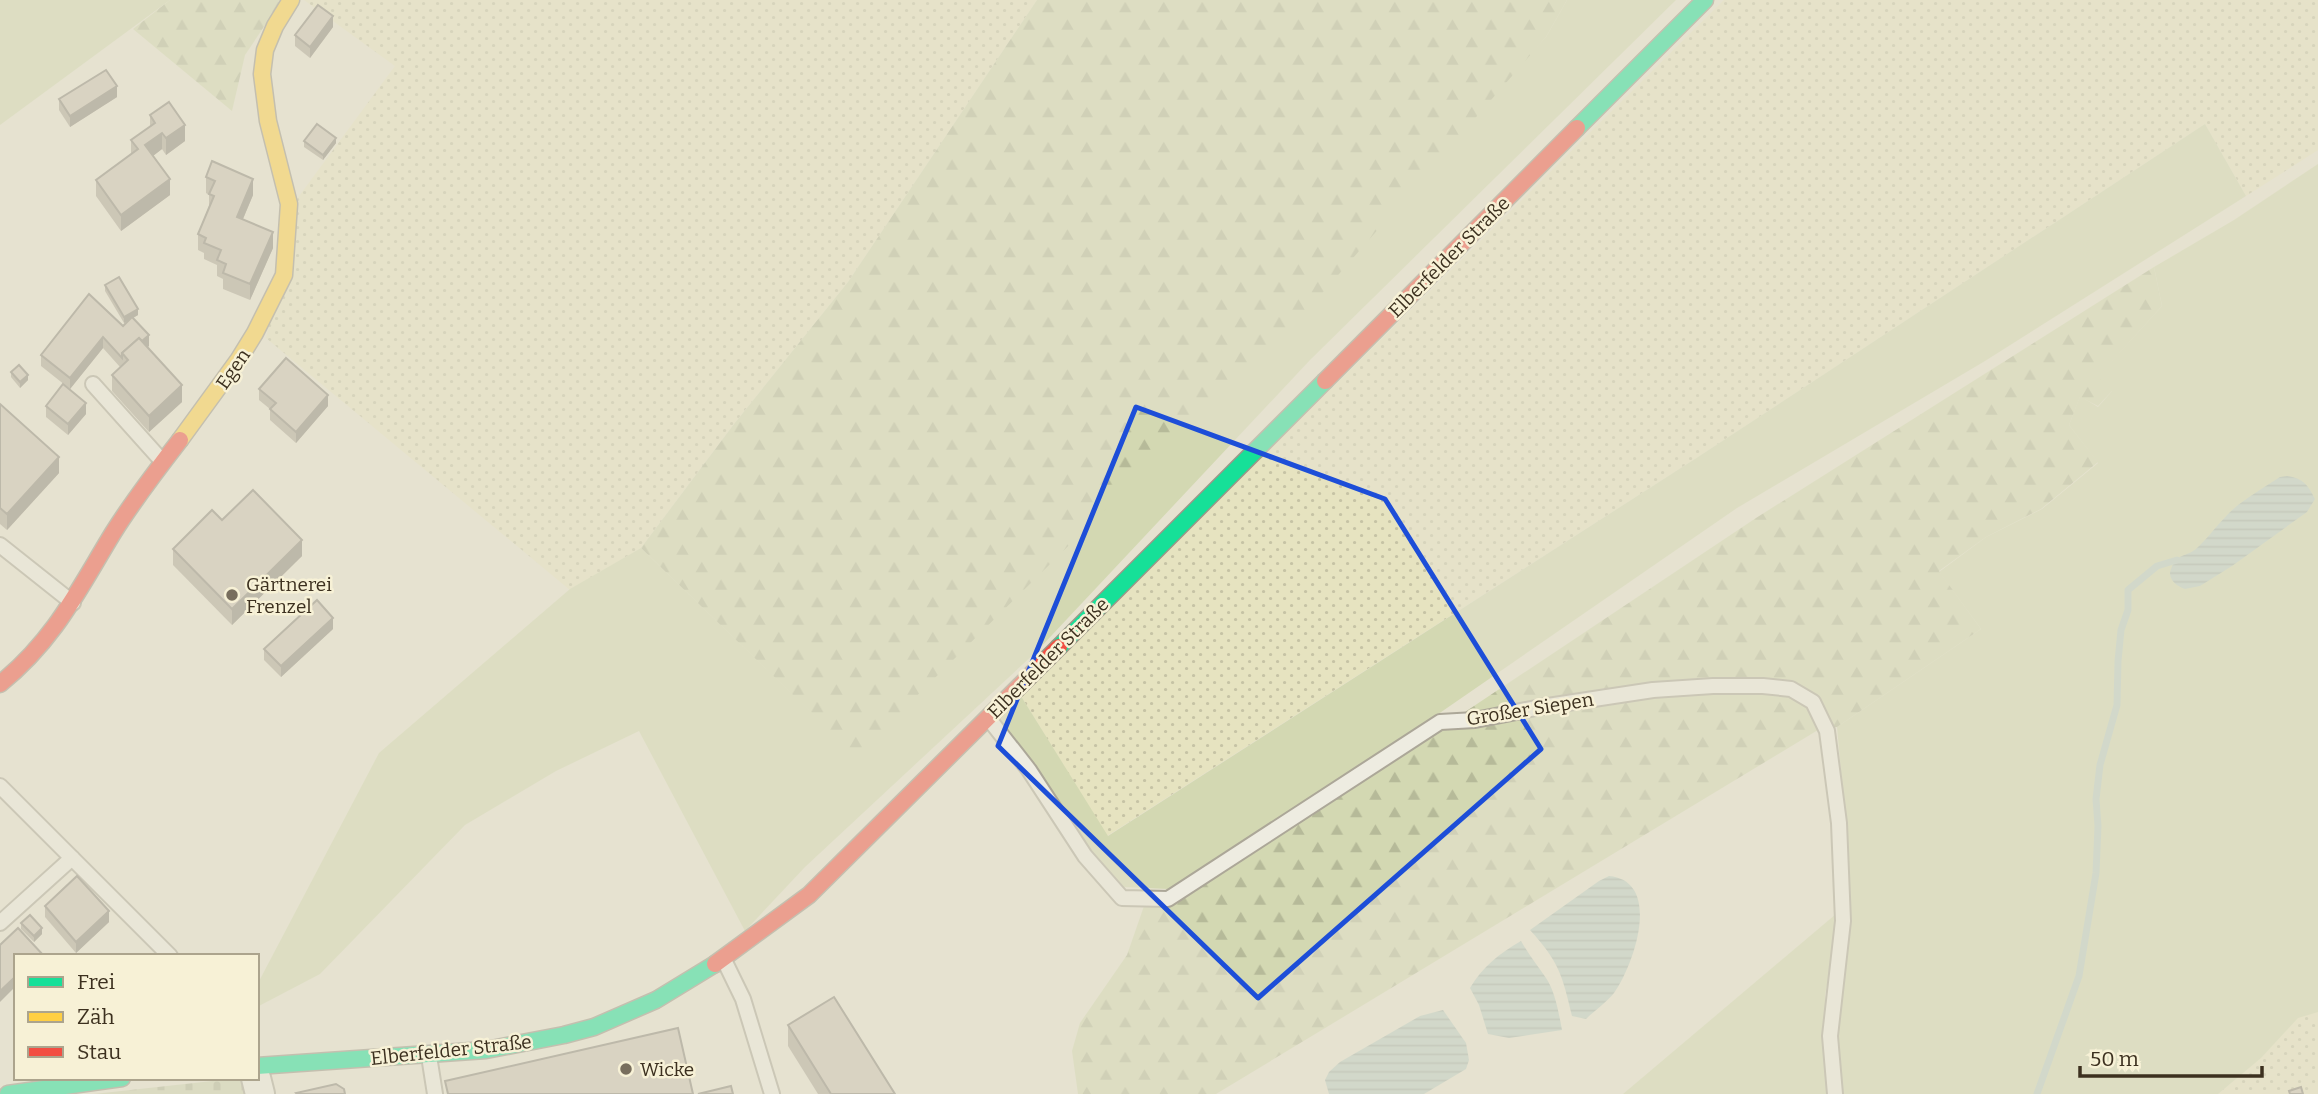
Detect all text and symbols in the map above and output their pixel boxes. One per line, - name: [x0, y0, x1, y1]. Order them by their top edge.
- street label: Elberfelder Straße: [1384, 192, 1514, 322]
- street label: Egen: [211, 344, 255, 394]
- place label: Gärtnerei Frenzel: [246, 573, 332, 618]
- marker: Gärtnerei Frenzel: [224, 587, 240, 603]
- street label: Elberfelder Straße: [983, 593, 1113, 723]
- street label: Großer Siepen: [1465, 688, 1595, 730]
- legend: [14, 954, 259, 1080]
- text: Frei: [77, 969, 115, 995]
- text: Zäh: [77, 1004, 115, 1030]
- street label: Elberfelder Straße: [369, 1030, 533, 1070]
- scale bar: [2080, 1034, 2262, 1078]
- text: Stau: [77, 1039, 121, 1065]
- text: 50 m: [2090, 1046, 2139, 1072]
- place label: Wicke: [640, 1058, 694, 1081]
- marker: Wicke: [618, 1061, 634, 1077]

